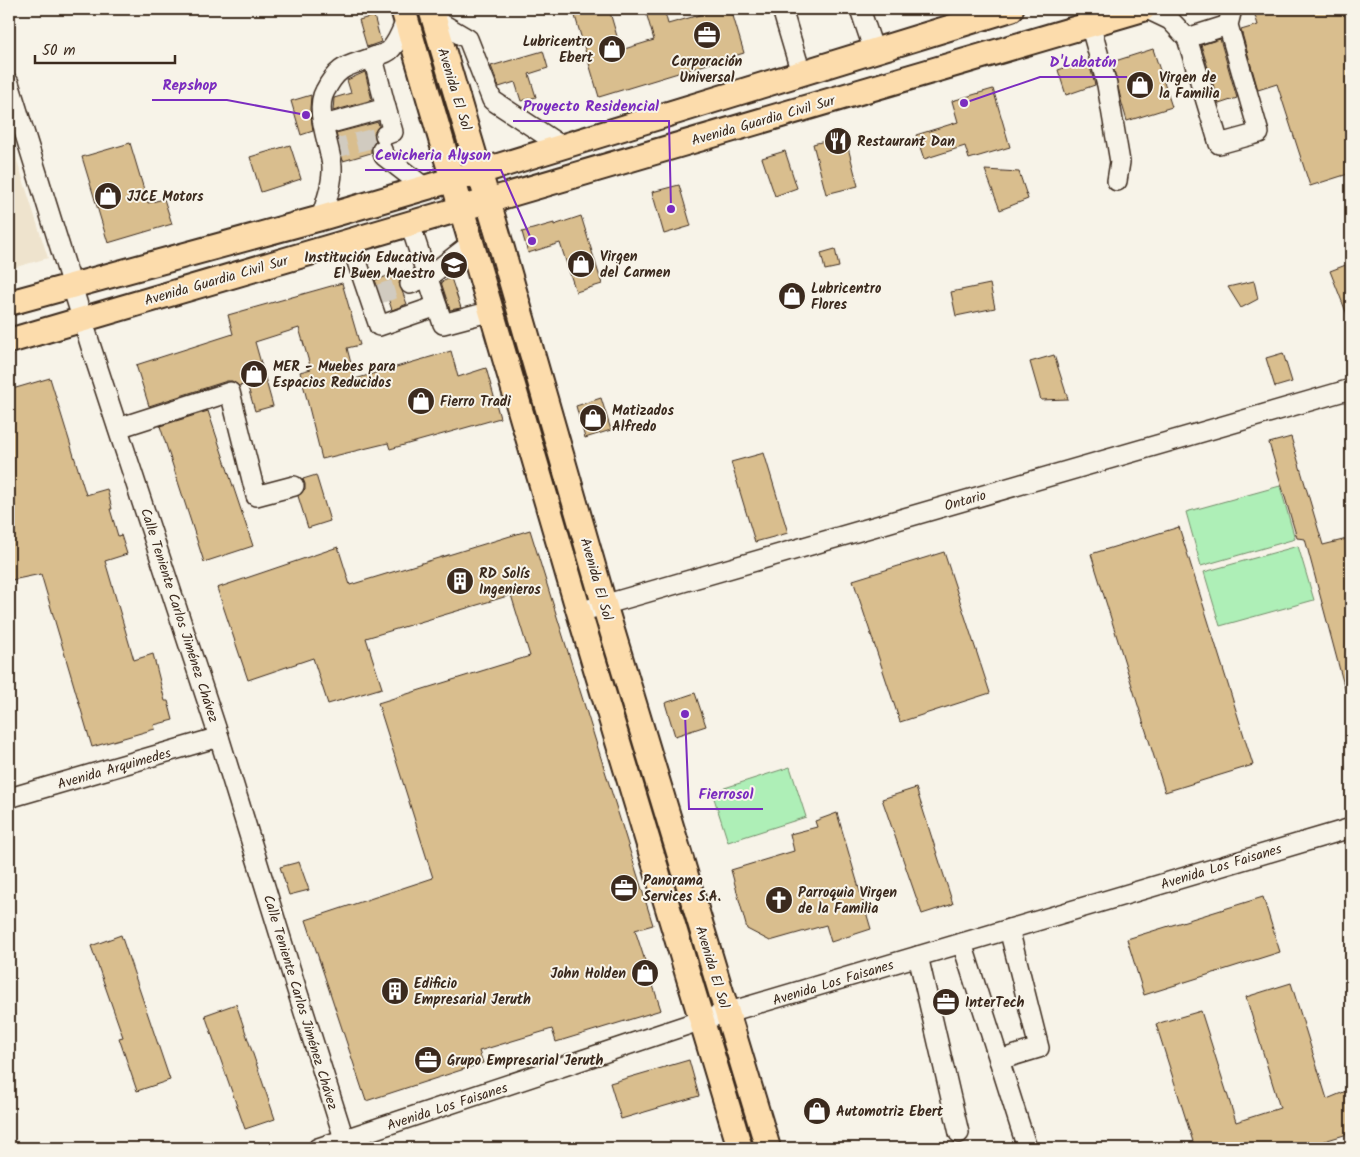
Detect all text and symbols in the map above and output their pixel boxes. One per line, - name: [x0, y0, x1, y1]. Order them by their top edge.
- office icon: Corporación Universal: [692, 20, 722, 50]
- place label: Lubricentro Ebert: [523, 31, 594, 69]
- scale bar: [35, 32, 175, 64]
- shop icon: Lubricentro Ebert: [597, 34, 627, 64]
- text: 50 m: [42, 39, 76, 63]
- street label: Avenida El Sol: [431, 45, 477, 134]
- callout: D'Labatón: [1040, 47, 1127, 77]
- place label: Corporación Universal: [672, 51, 743, 89]
- text: D'Labatón: [1049, 51, 1117, 75]
- place label: Virgen de la Familia: [1159, 67, 1220, 105]
- callout: Repshop: [152, 70, 227, 100]
- shop icon: Virgen de la Familia: [1125, 70, 1155, 100]
- text: Repshop: [163, 74, 217, 98]
- street label: Avenida Guardia Civil Sur: [689, 90, 839, 152]
- callout: Proyecto Residencial: [513, 91, 669, 121]
- text: Proyecto Residencial: [523, 95, 659, 119]
- restaurant icon: Restaurant Dan: [823, 126, 853, 156]
- place label: Restaurant Dan: [857, 131, 955, 153]
- callout: Cevicheria Alyson: [365, 140, 501, 170]
- text: Cevicheria Alyson: [375, 144, 491, 168]
- shop icon: JJCE Motors: [93, 181, 123, 211]
- place label: JJCE Motors: [127, 186, 204, 208]
- place label: Virgen del Carmen: [600, 246, 671, 284]
- place label: Institución Educativa El Buen Maestro: [304, 247, 436, 285]
- shop icon: Virgen del Carmen: [566, 249, 596, 279]
- street label: Avenida Guardia Civil Sur: [142, 250, 292, 312]
- school or university icon: Institución Educativa El Buen Maestro: [439, 250, 469, 280]
- place label: Lubricentro Flores: [811, 278, 882, 316]
- shop icon: Lubricentro Flores: [777, 281, 807, 311]
- place label: MER - Muebes para Espacios Reducidos: [273, 356, 396, 394]
- shop icon: MER - Muebes para Espacios Reducidos: [239, 359, 269, 389]
- shop icon: Fierro Tradi: [406, 386, 436, 416]
- place label: Fierro Tradi: [440, 391, 511, 413]
- place label: Matizados Alfredo: [612, 400, 674, 438]
- shop icon: Matizados Alfredo: [578, 403, 608, 433]
- street label: Ontario: [942, 485, 989, 517]
- street label: Calle Teniente Carlos Jiménez Chávez: [134, 505, 224, 725]
- street label: Avenida El Sol: [574, 535, 619, 624]
- place label: RD Solís Ingenieros: [479, 563, 541, 601]
- building icon: RD Solís Ingenieros: [445, 566, 475, 596]
- street label: Avenida Arquimedes: [55, 742, 174, 796]
- callout: Fierrosol: [689, 779, 763, 809]
- text: Fierrosol: [699, 783, 753, 807]
- street label: Avenida Los Faisanes: [1158, 838, 1285, 896]
- place label: Panorama Services S.A.: [643, 870, 721, 908]
- office icon: Panorama Services S.A.: [609, 873, 639, 903]
- place label: Parroquia Virgen de la Familia: [798, 882, 897, 920]
- church icon: Parroquia Virgen de la Familia: [764, 885, 794, 915]
- street label: Calle Teniente Carlos Jiménez Chávez: [257, 892, 343, 1113]
- street label: Avenida El Sol: [689, 923, 735, 1012]
- street label: Avenida Los Faisanes: [770, 954, 897, 1012]
- shop icon: John Holden: [630, 958, 660, 988]
- place label: John Holden: [550, 963, 626, 985]
- place label: Edificio Empresarial Jeruth: [414, 973, 531, 1011]
- building icon: Edificio Empresarial Jeruth: [380, 976, 410, 1006]
- office icon: InterTech: [931, 987, 961, 1017]
- place label: InterTech: [965, 992, 1025, 1014]
- office icon: Grupo Empresarial Jeruth: [413, 1045, 443, 1075]
- place label: Grupo Empresarial Jeruth: [447, 1050, 604, 1072]
- street label: Avenida Los Faisanes: [384, 1077, 511, 1137]
- shop icon: Automotriz Ebert: [802, 1096, 832, 1126]
- place label: Automotriz Ebert: [836, 1101, 944, 1123]

